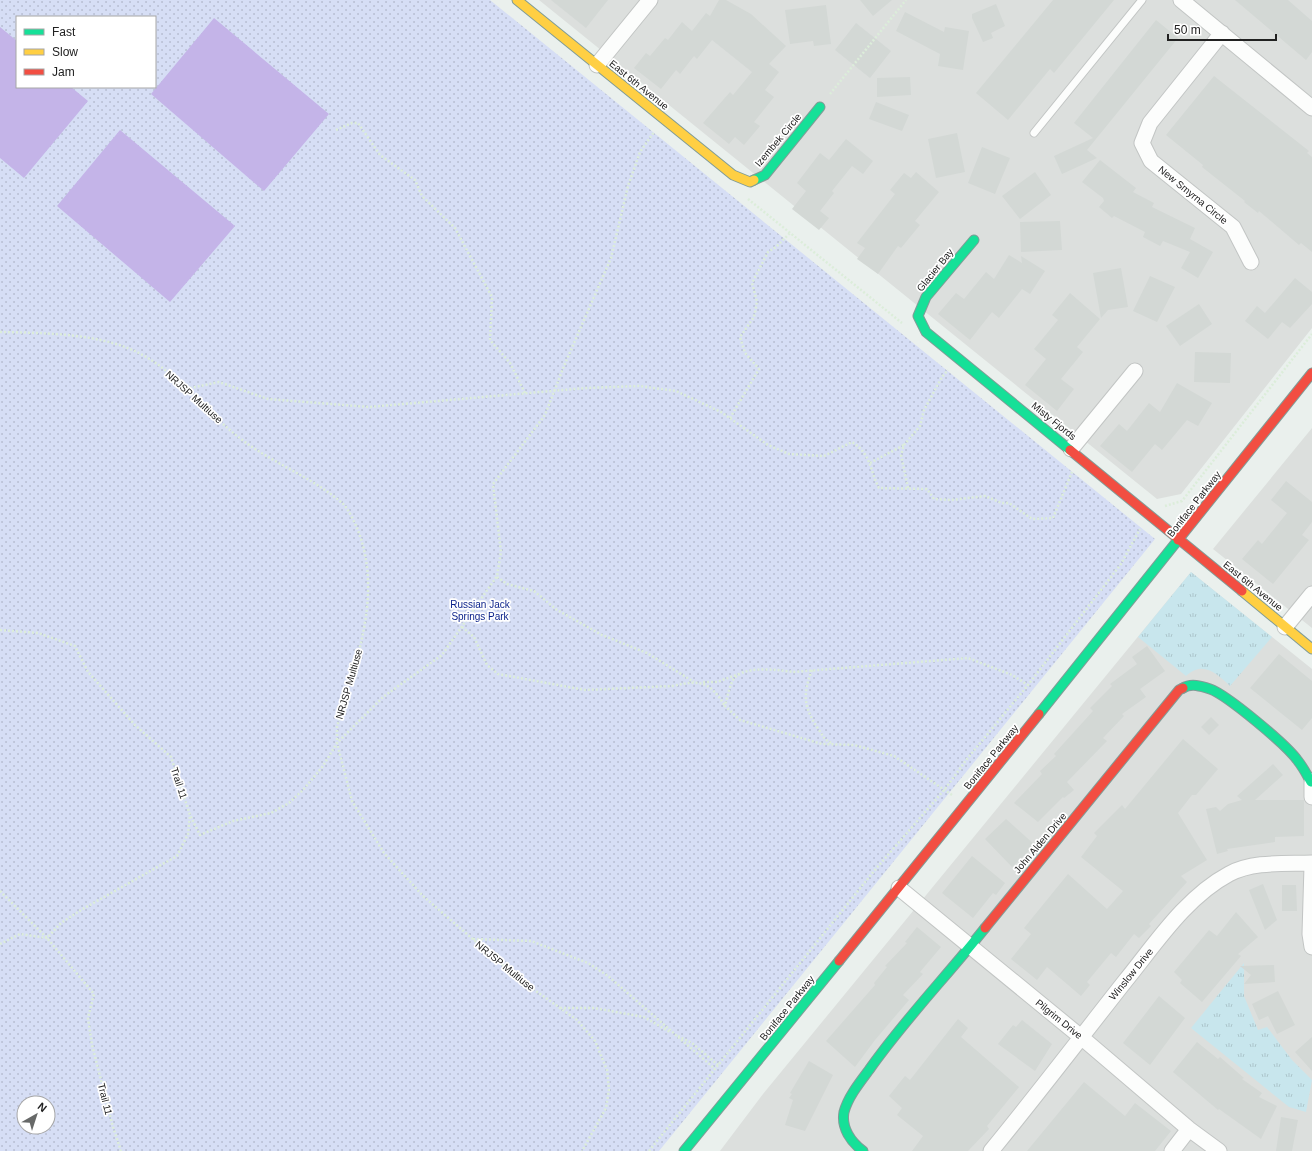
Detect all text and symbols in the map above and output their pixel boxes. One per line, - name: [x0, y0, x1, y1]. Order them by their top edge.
- legend: [16, 16, 156, 88]
- scale bar: [1168, 16, 1276, 42]
- text: 50 m: [1174, 23, 1201, 37]
- text: Fast: [52, 25, 76, 39]
- text: Slow: [52, 45, 78, 59]
- street label: East 6th Avenue: [607, 58, 671, 112]
- text: Jam: [52, 65, 75, 79]
- street label: Izembek Circle: [753, 111, 804, 169]
- street label: New Smyrna Circle: [1156, 164, 1230, 226]
- street label: Glacier Bay: [914, 246, 956, 294]
- street label: NRJSP Multiuse: [163, 369, 225, 426]
- street label: Misty Fjords: [1030, 400, 1078, 442]
- street label: Boniface Parkway: [1165, 469, 1223, 539]
- street label: East 6th Avenue: [1221, 559, 1285, 613]
- park label: Russian Jack Springs Park: [450, 599, 511, 622]
- street label: NRJSP Multiuse: [334, 647, 364, 720]
- street label: Boniface Parkway: [962, 722, 1020, 792]
- street label: Trail 11: [169, 766, 189, 800]
- street label: John Alden Drive: [1011, 810, 1069, 875]
- street label: NRJSP Multiuse: [473, 939, 537, 993]
- street label: Winslow Drive: [1107, 946, 1155, 1002]
- street label: Boniface Parkway: [758, 973, 816, 1043]
- street label: Pilgrim Drive: [1034, 997, 1085, 1041]
- street label: Trail 11: [96, 1082, 114, 1116]
- north arrow: [16, 1095, 56, 1135]
- text: N: [35, 1100, 49, 1114]

